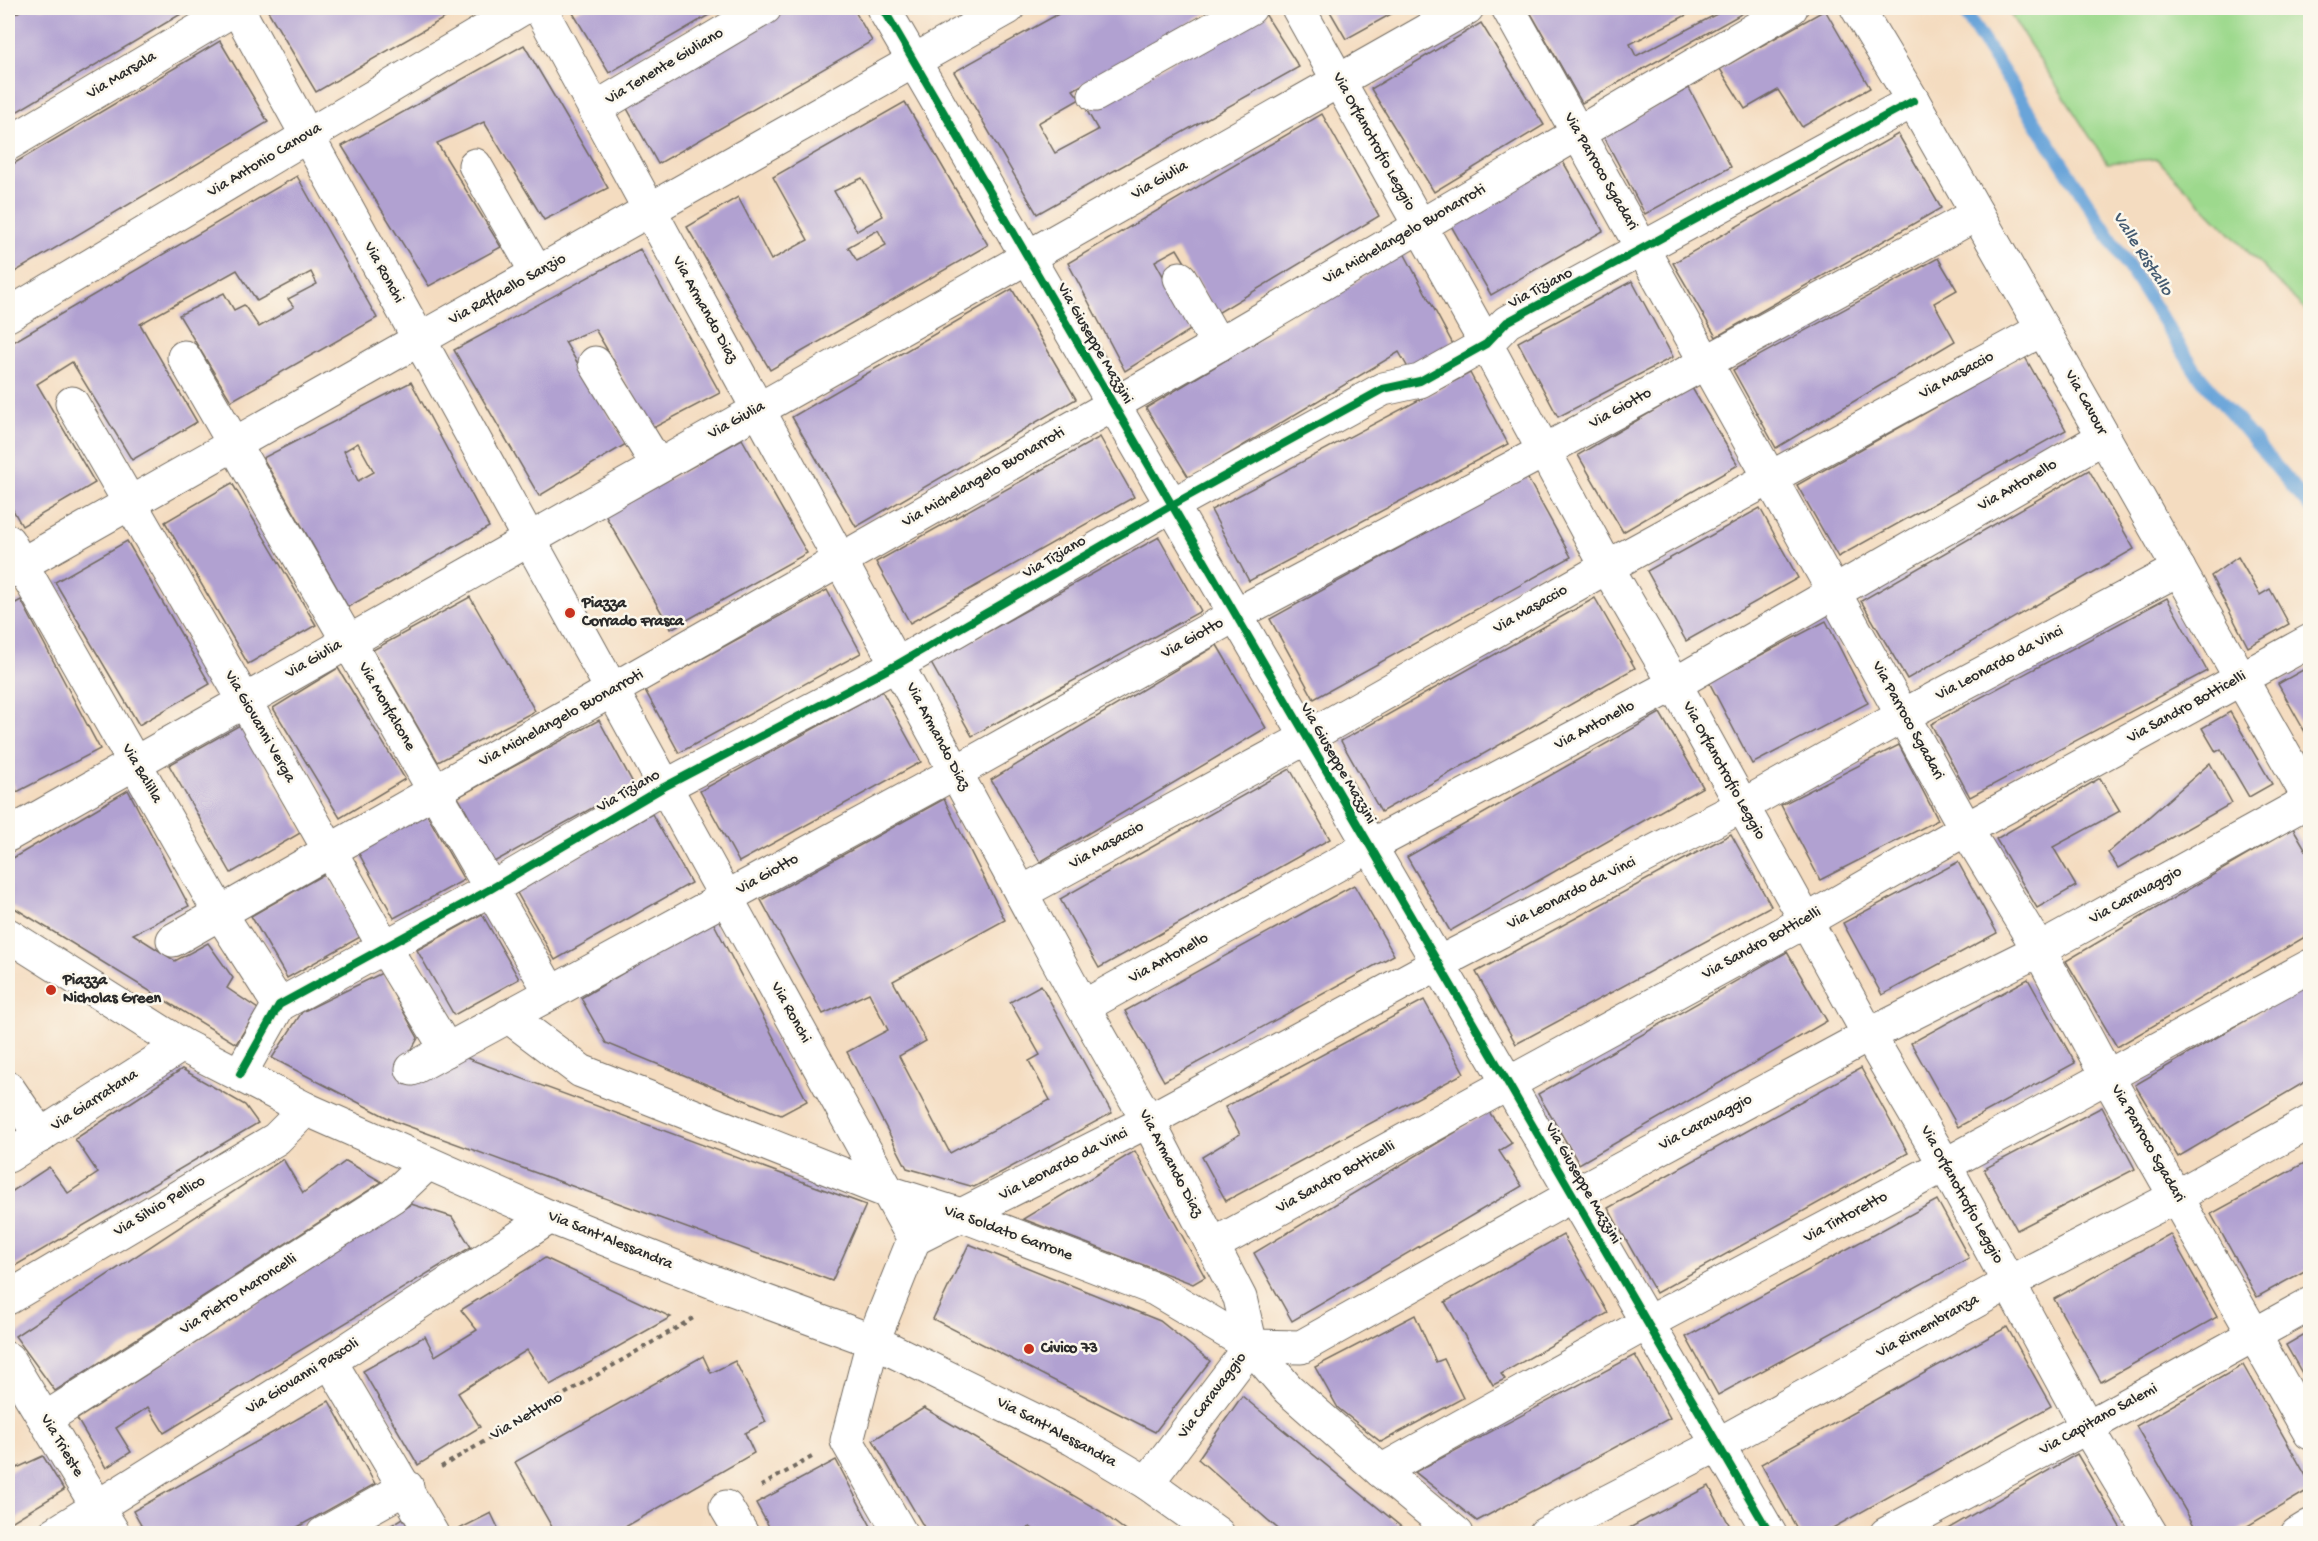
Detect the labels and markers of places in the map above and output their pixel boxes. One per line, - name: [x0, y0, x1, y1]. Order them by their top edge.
- place label: Piazza Corrado Frasca: [581, 595, 685, 632]
- marker: Piazza Corrado Frasca: [563, 606, 577, 620]
- place label: Piazza Nicholas Green: [62, 972, 162, 1009]
- marker: Piazza Nicholas Green: [44, 983, 58, 997]
- place label: Civico 73: [1040, 1340, 1098, 1359]
- marker: Civico 73: [1022, 1342, 1036, 1356]

